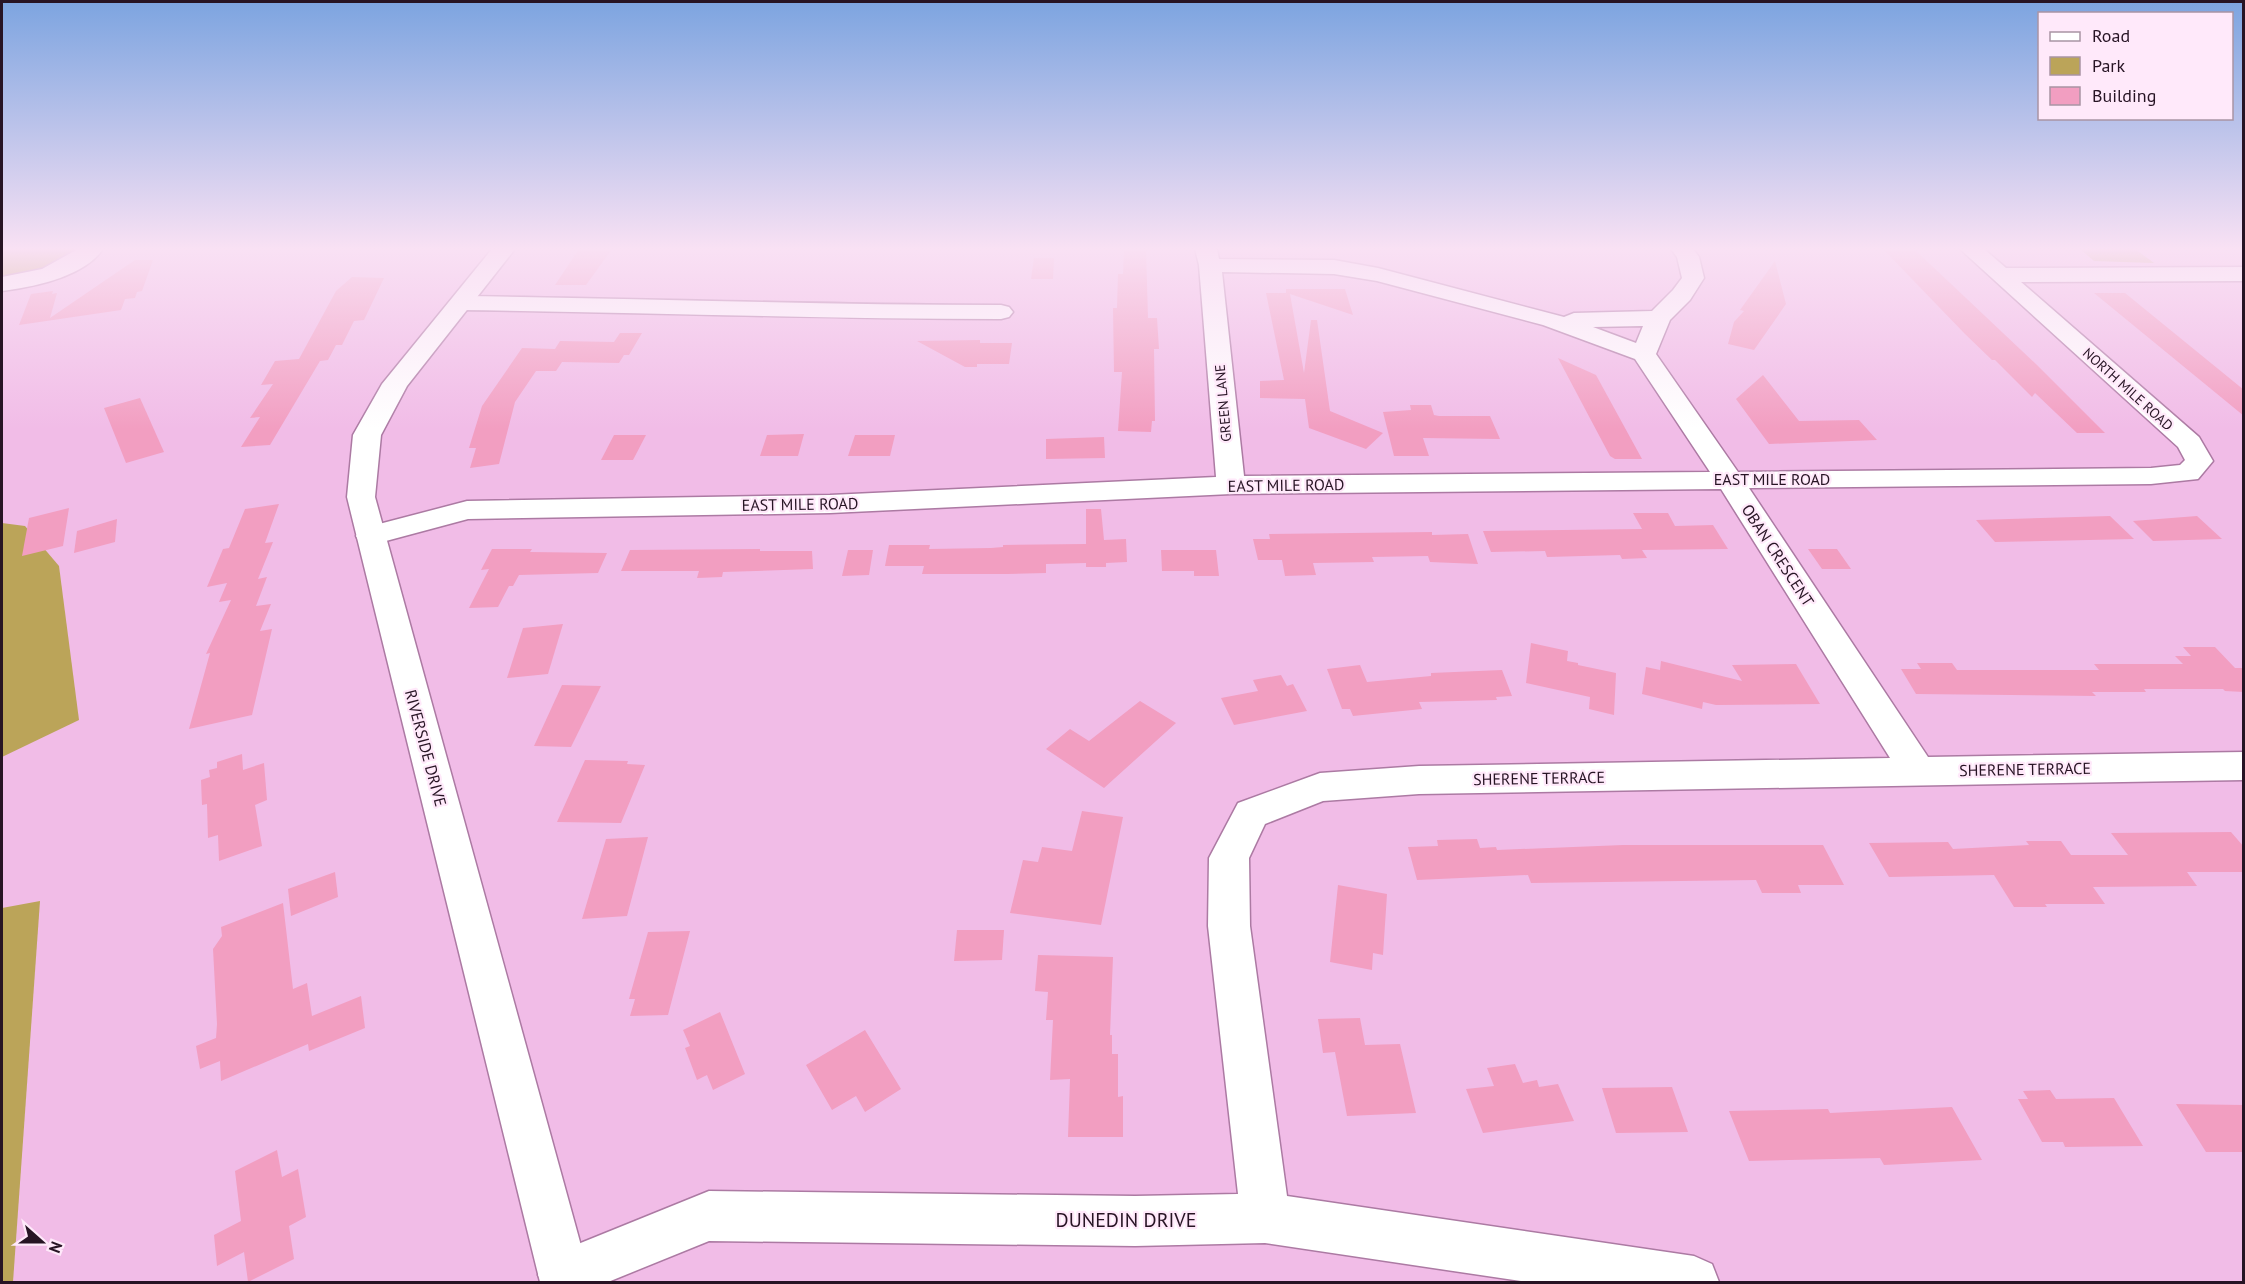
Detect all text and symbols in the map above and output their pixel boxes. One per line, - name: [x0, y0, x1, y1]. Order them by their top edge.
- legend: [2038, 12, 2233, 120]
- text: Road: [2092, 24, 2130, 47]
- text: Park: [2092, 54, 2125, 77]
- text: Building: [2092, 84, 2156, 107]
- street label: NORTH MILE ROAD: [2079, 344, 2177, 434]
- street label: GREEN LANE: [1211, 364, 1235, 442]
- street label: EAST MILE ROAD: [1714, 469, 1830, 489]
- street label: EAST MILE ROAD: [1228, 474, 1344, 496]
- street label: EAST MILE ROAD: [742, 493, 858, 515]
- street label: OBAN CRESCENT: [1738, 500, 1819, 610]
- street label: RIVERSIDE DRIVE: [401, 687, 451, 809]
- street label: SHERENE TERRACE: [1959, 758, 2091, 780]
- street label: SHERENE TERRACE: [1473, 767, 1605, 789]
- street label: DUNEDIN DRIVE: [1056, 1207, 1196, 1233]
- north arrow: [12, 1212, 72, 1272]
- text: N: [45, 1239, 67, 1256]

